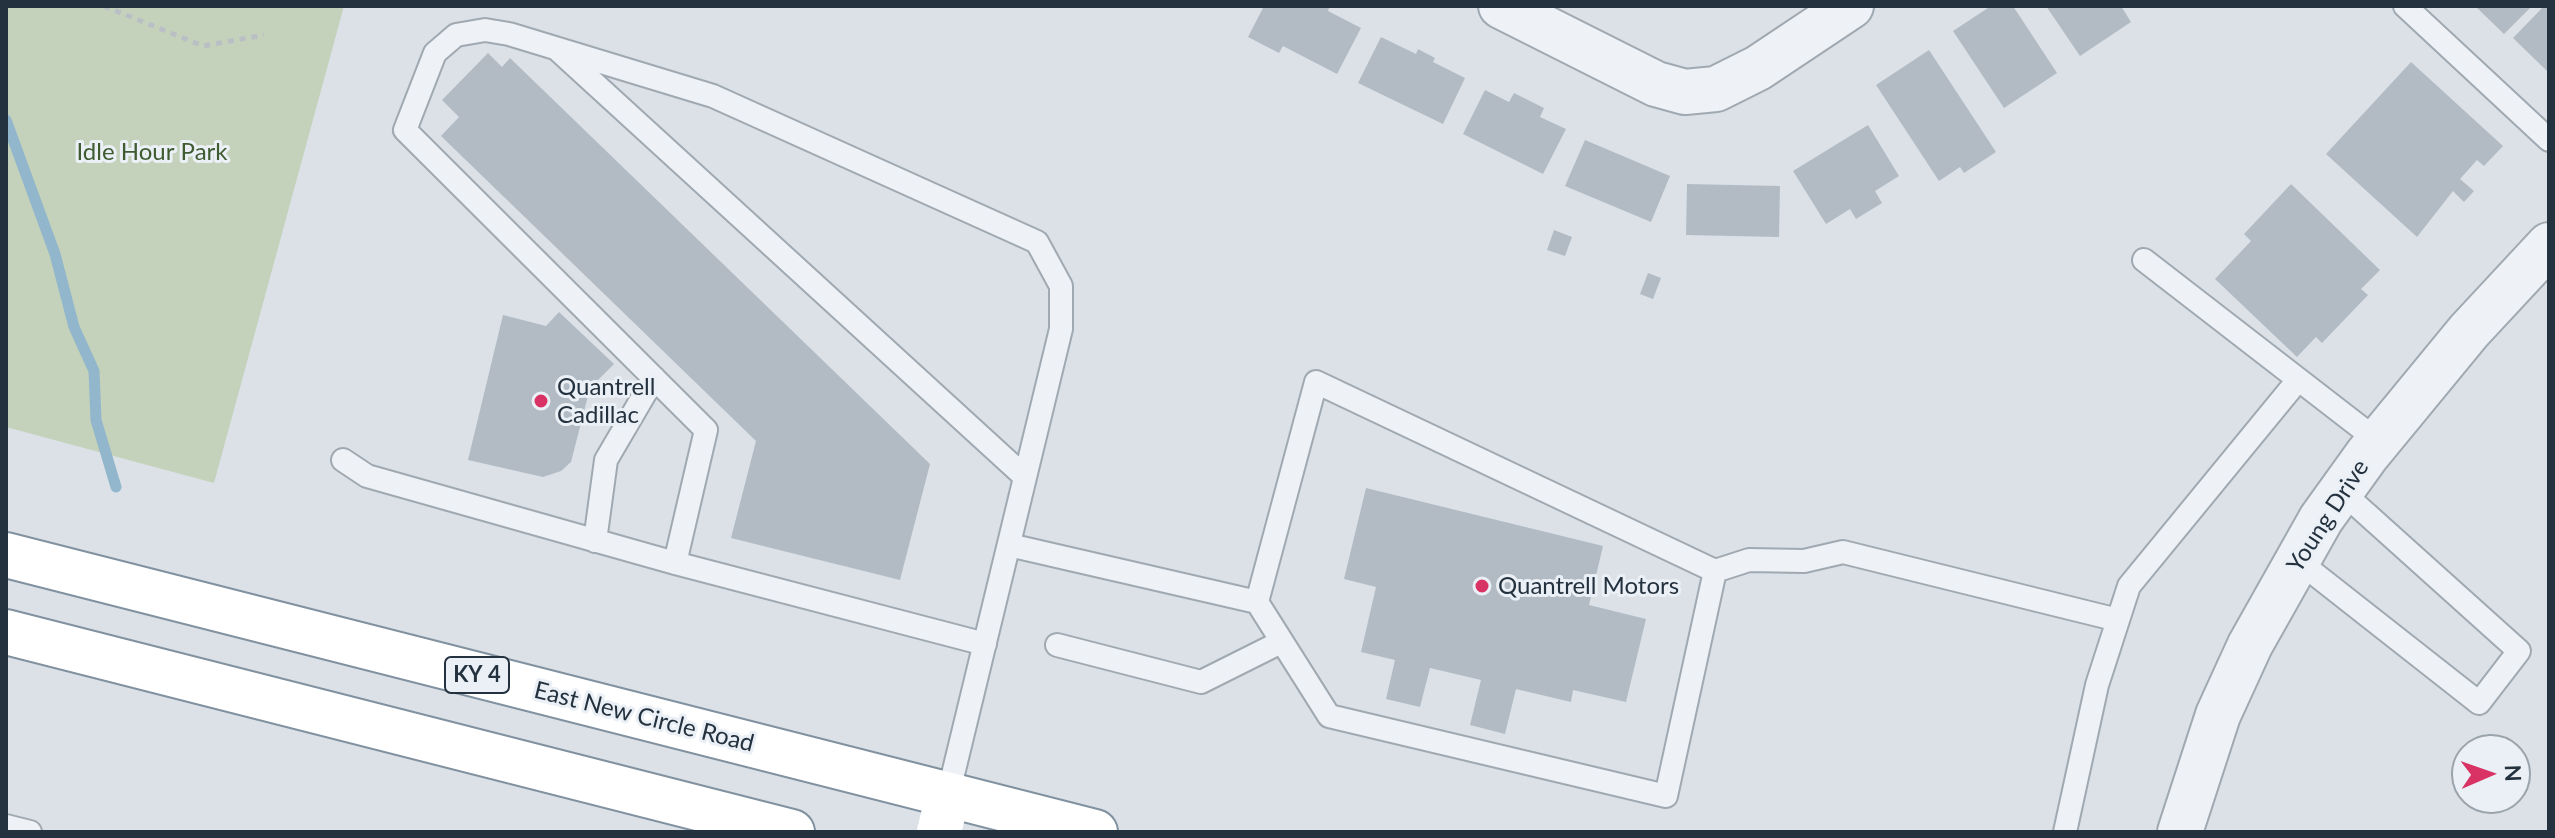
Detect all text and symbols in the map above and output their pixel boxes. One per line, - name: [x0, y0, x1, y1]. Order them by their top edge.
- park label: Idle Hour Park: [77, 138, 227, 166]
- place label: Quantrell Cadillac: [557, 373, 655, 429]
- marker: Quantrell Cadillac: [532, 392, 550, 410]
- street label: Young Drive: [2281, 454, 2375, 578]
- place label: Quantrell Motors: [1498, 572, 1679, 600]
- marker: Quantrell Motors: [1473, 577, 1491, 595]
- road number: KY 4: [445, 657, 509, 693]
- street label: East New Circle Road: [531, 676, 757, 758]
- north arrow: [2451, 734, 2531, 814]
- text: N: [2500, 764, 2527, 782]

